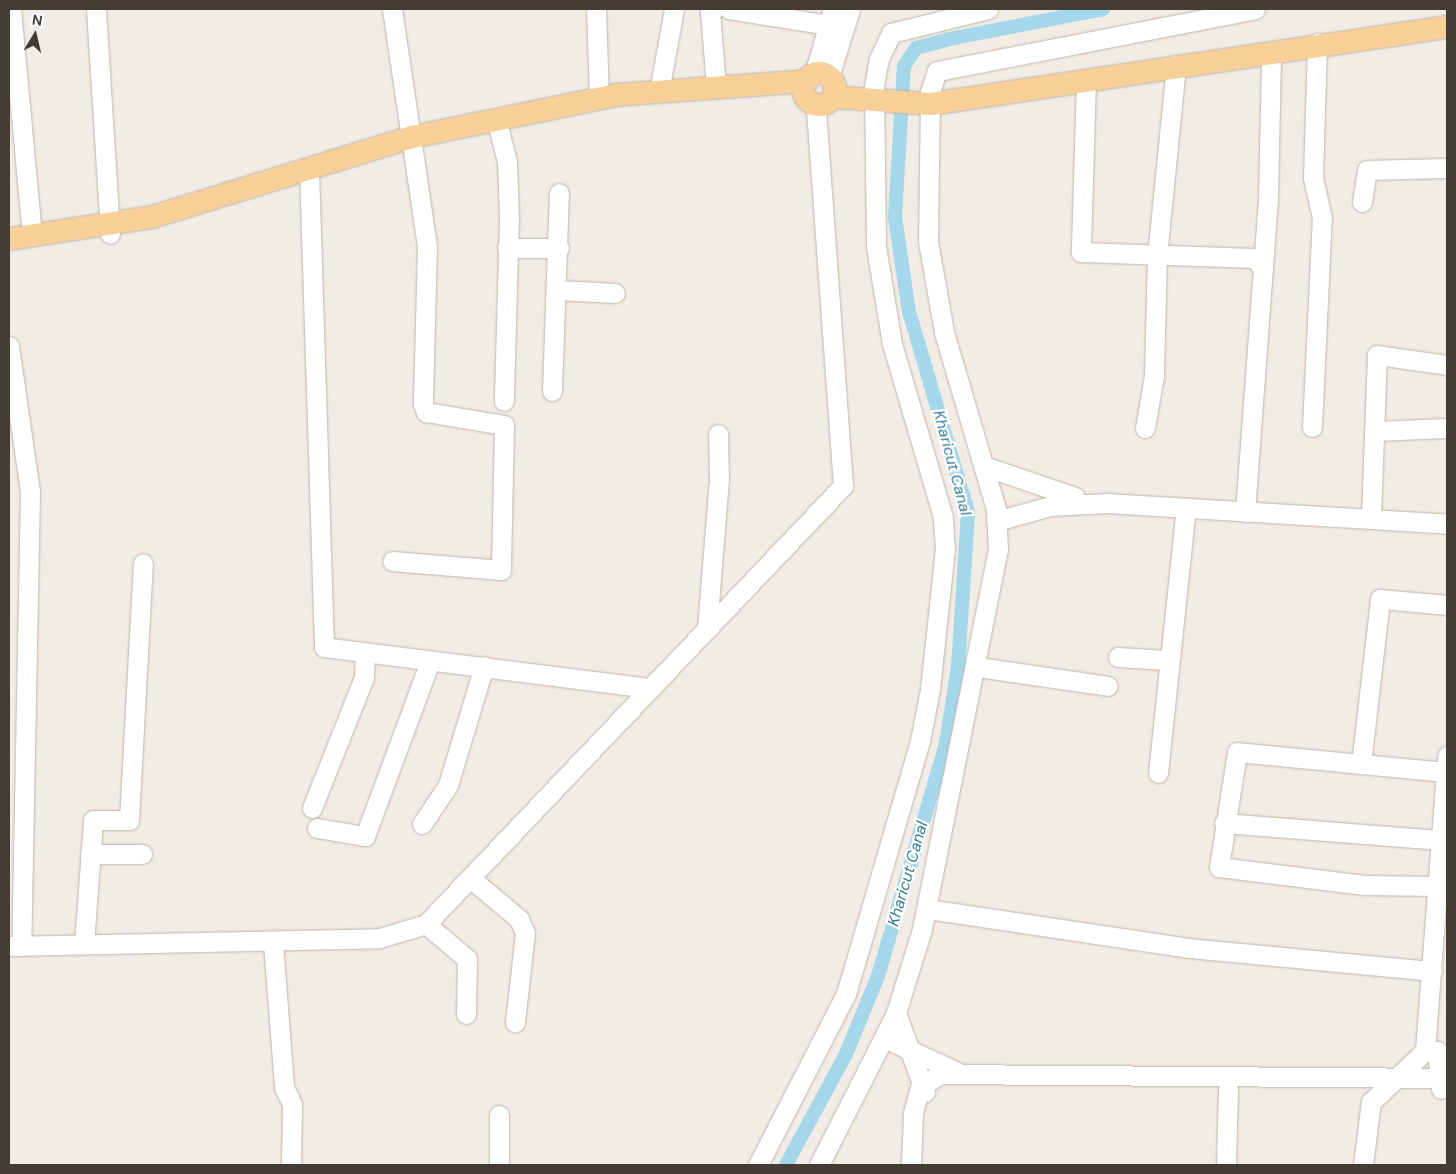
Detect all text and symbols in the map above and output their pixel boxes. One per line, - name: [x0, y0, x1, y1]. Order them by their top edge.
- north arrow: [10, 10, 60, 60]
- text: N: [31, 10, 44, 30]
- water label: Kharicut Canal: [929, 408, 975, 518]
- water label: Kharicut Canal: [884, 819, 932, 929]

